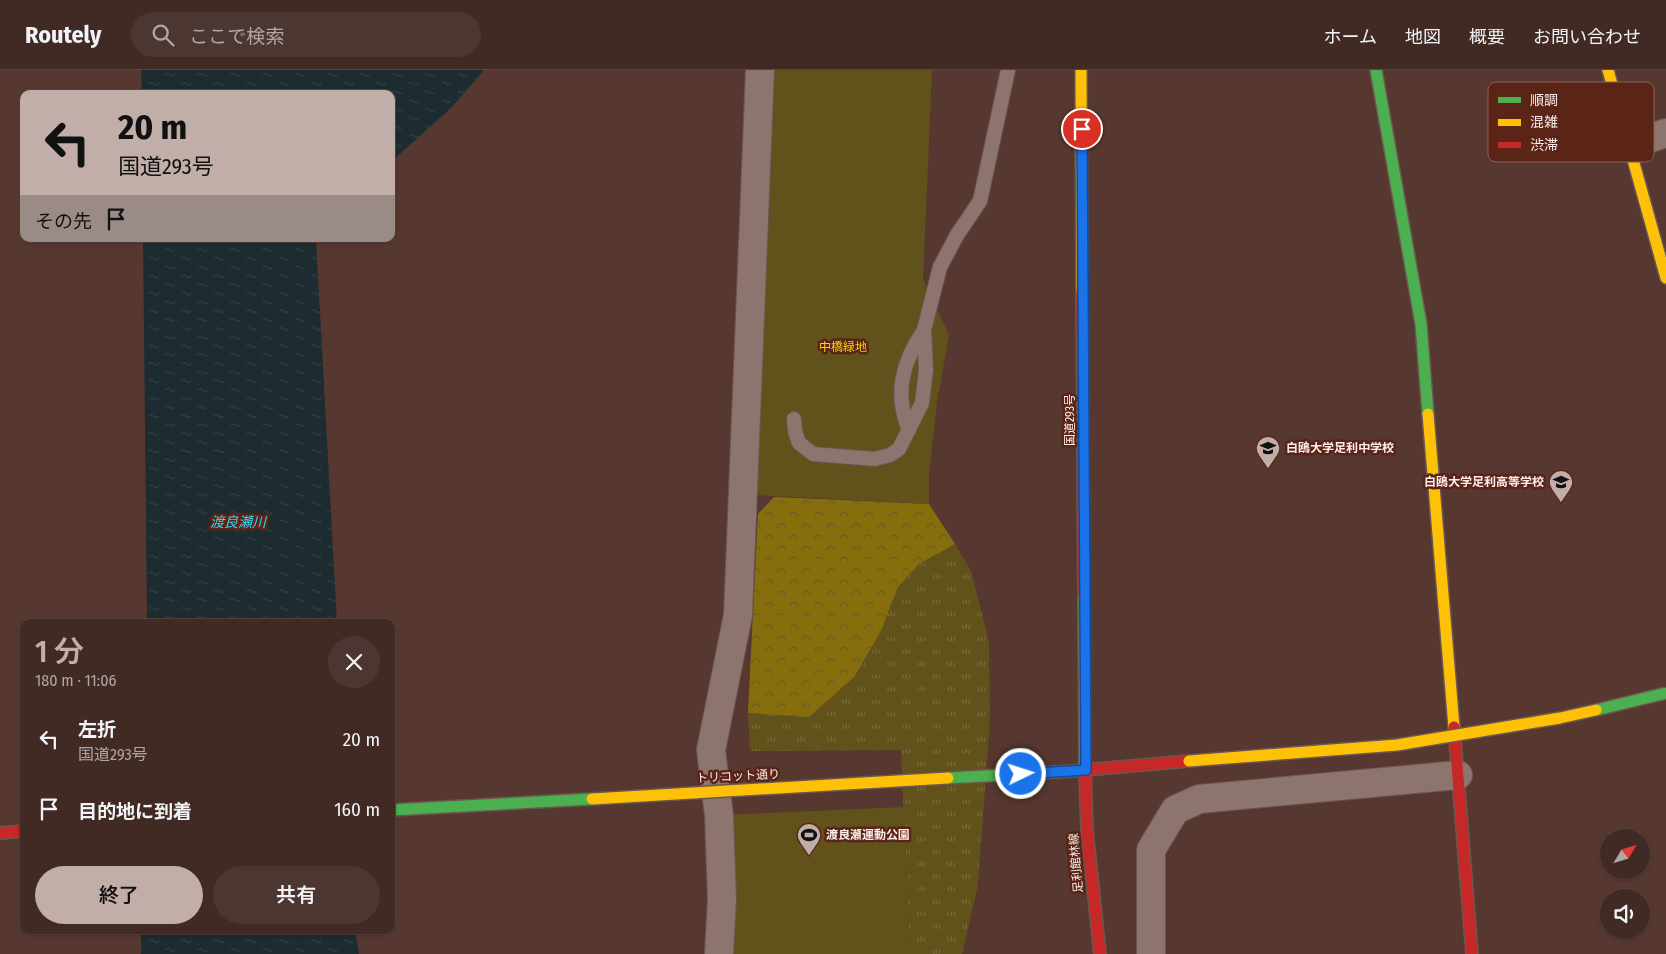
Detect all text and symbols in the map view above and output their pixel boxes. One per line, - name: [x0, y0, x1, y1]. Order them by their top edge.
- search box: [131, 12, 481, 57]
- text: Routely: [25, 21, 101, 49]
- icon: search: [149, 21, 177, 49]
- text: ここで検索: [189, 25, 284, 48]
- text: ホーム: [1324, 26, 1377, 48]
- text: 地図: [1405, 26, 1441, 48]
- text: 概要: [1469, 26, 1505, 48]
- text: お問い合わせ: [1533, 26, 1641, 48]
- legend: [1488, 82, 1654, 162]
- text: 順調: [1530, 92, 1558, 109]
- text: 20 m: [118, 106, 187, 148]
- pin: [1061, 108, 1103, 150]
- icon: left: [35, 110, 100, 175]
- text: 混雑: [1530, 114, 1558, 131]
- icon: arrive: [1068, 115, 1096, 143]
- text: 渋滞: [1530, 137, 1558, 154]
- text: 国道293号: [118, 153, 214, 180]
- icon: arrive: [102, 205, 130, 233]
- text: その先: [35, 210, 92, 233]
- park label: 中橋緑地: [819, 340, 867, 354]
- street label: 国道293号: [1063, 394, 1077, 446]
- school or university icon: 白鴎大学足利中学校: [1255, 435, 1281, 469]
- place label: 白鴎大学足利中学校: [1286, 441, 1394, 455]
- school or university icon: 白鴎大学足利高等学校: [1548, 469, 1574, 503]
- place label: 白鴎大学足利高等学校: [1424, 475, 1544, 489]
- water label: 渡良瀬川: [210, 514, 268, 531]
- text: 1 分: [35, 634, 84, 670]
- button: close: [328, 636, 380, 688]
- text: 180 m · 11:06: [35, 671, 116, 690]
- text: 左折: [78, 718, 116, 741]
- icon: left: [35, 725, 63, 753]
- text: 20 m: [343, 728, 380, 751]
- text: 国道293号: [78, 745, 148, 764]
- position arrow: [994, 747, 1046, 799]
- street label: トリコット通り: [696, 767, 780, 785]
- icon: arrive: [35, 795, 63, 823]
- text: 160 m: [334, 798, 380, 821]
- text: 目的地に到着: [78, 800, 192, 823]
- sports icon: 渡良瀬運動公園: [796, 822, 822, 856]
- place label: 渡良瀬運動公園: [826, 828, 910, 842]
- north arrow: [1600, 829, 1650, 879]
- map controls: [1600, 829, 1650, 939]
- street label: 足利館林線: [1066, 832, 1086, 894]
- button: 終了: [35, 866, 203, 924]
- button: 共有: [213, 866, 380, 924]
- button: sound: [1600, 889, 1650, 939]

